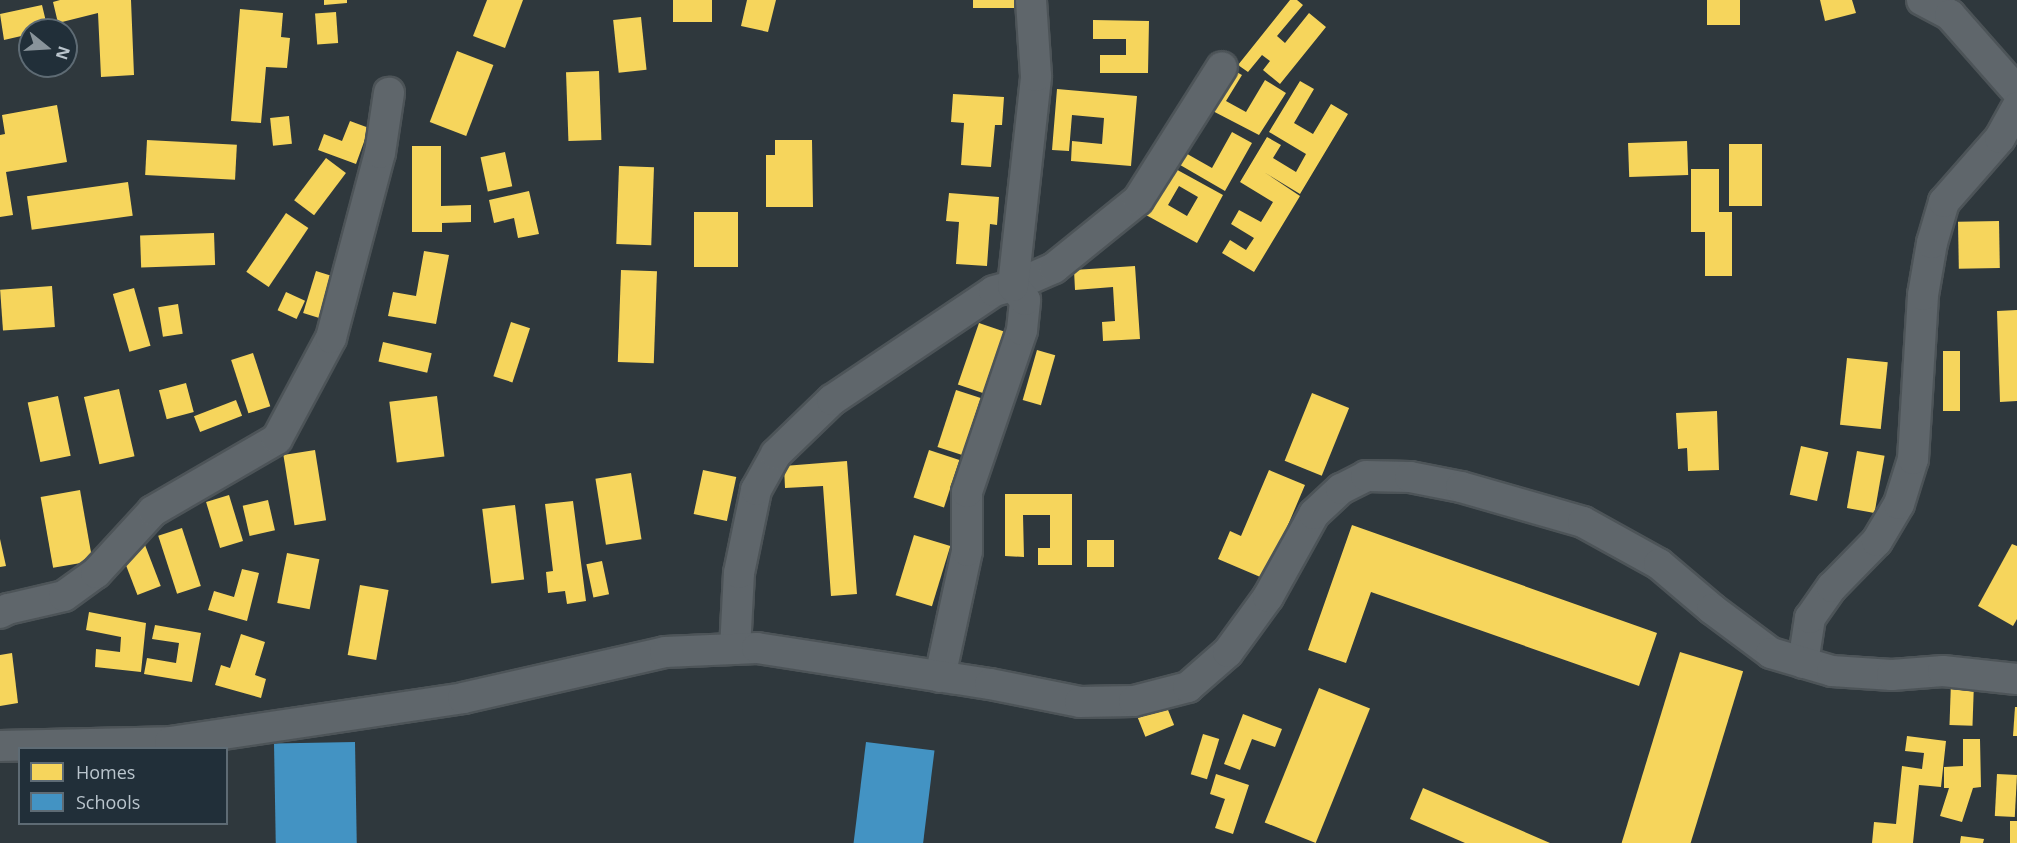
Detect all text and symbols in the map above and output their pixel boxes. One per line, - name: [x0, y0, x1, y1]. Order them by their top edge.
- north arrow: [18, 18, 78, 78]
- text: N: [51, 43, 76, 63]
- legend: [18, 747, 228, 825]
- text: Homes: [76, 760, 135, 784]
- text: Schools: [76, 790, 140, 814]

